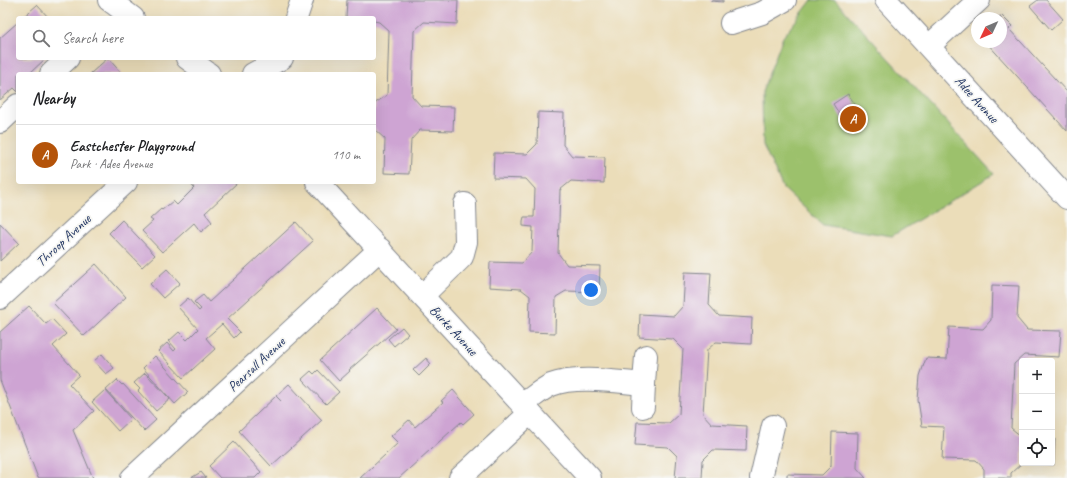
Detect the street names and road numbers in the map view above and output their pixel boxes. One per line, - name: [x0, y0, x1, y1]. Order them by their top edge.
- street label: Adee Avenue: [951, 72, 1003, 127]
- street label: Throop Avenue: [32, 210, 95, 270]
- street label: Burke Avenue: [426, 302, 482, 360]
- street label: Pearsall Avenue: [224, 333, 290, 395]

